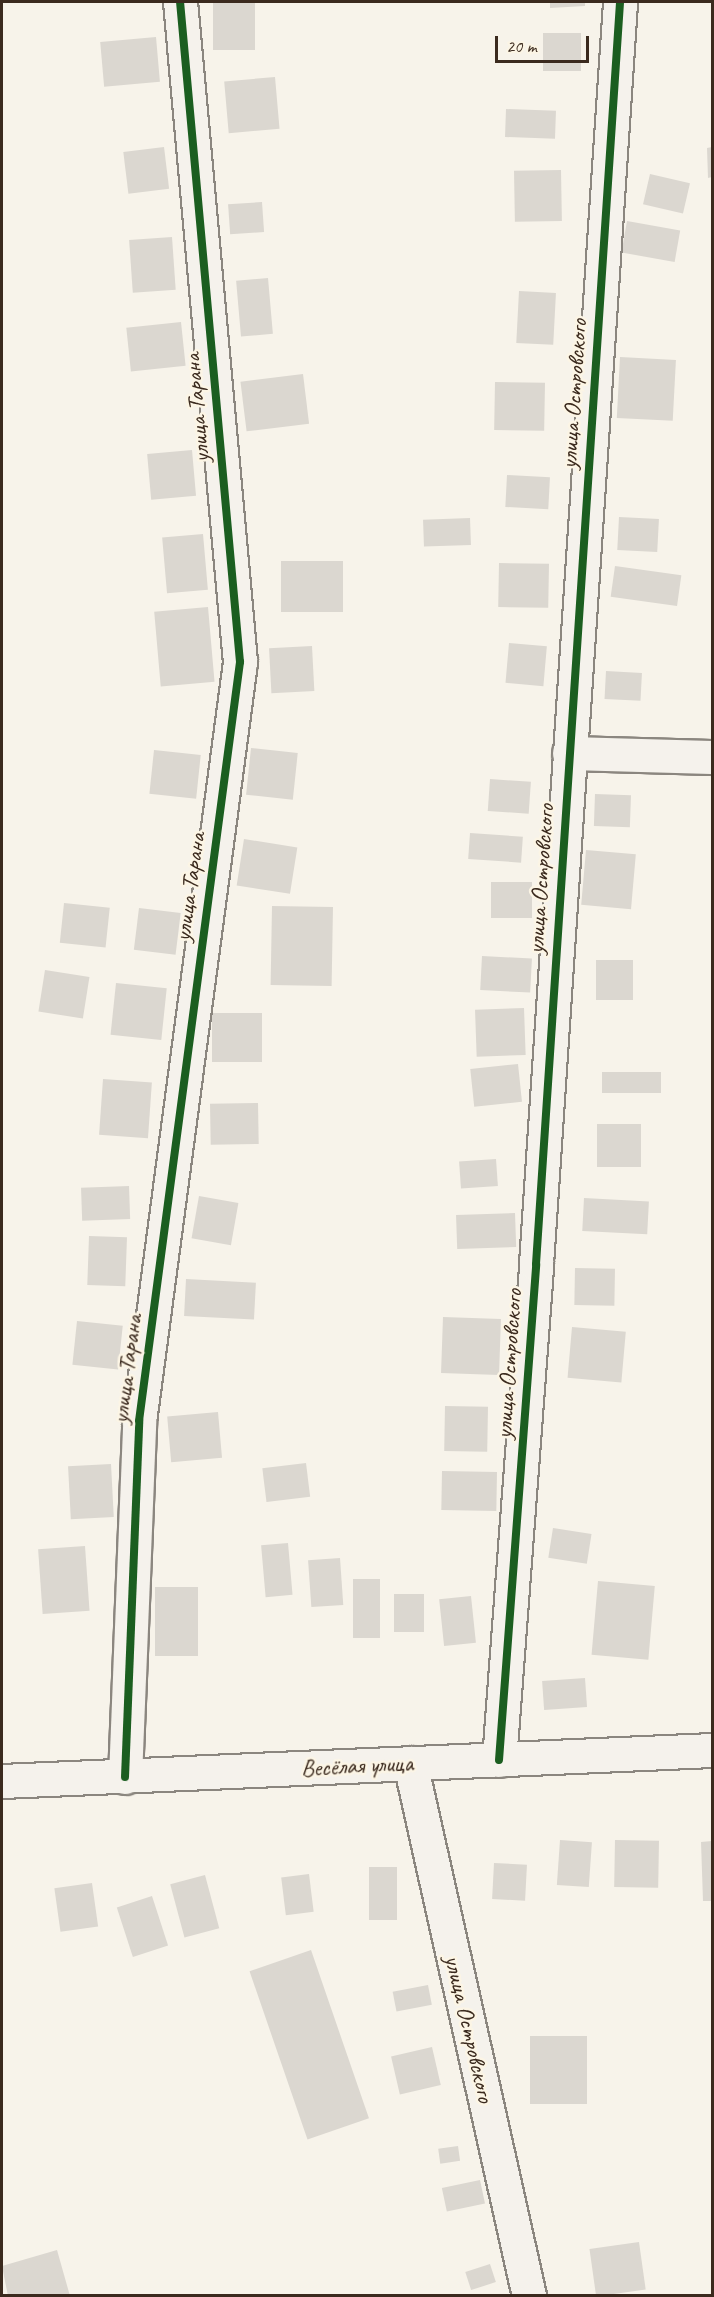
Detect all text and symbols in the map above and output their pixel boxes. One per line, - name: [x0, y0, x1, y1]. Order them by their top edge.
- scale bar: [498, 24, 592, 62]
- text: 20 m: [506, 35, 537, 57]
- street label: улица Островского: [554, 317, 594, 471]
- street label: улица Тарана: [178, 352, 216, 464]
- street label: улица Островского: [521, 802, 561, 956]
- street label: улица Тарана: [168, 831, 212, 943]
- street label: улица Островского: [489, 1287, 529, 1441]
- street label: улица Тарана: [106, 1313, 148, 1425]
- street label: Весёлая улица: [299, 1749, 415, 1783]
- street label: улица Островского: [438, 1951, 500, 2107]

